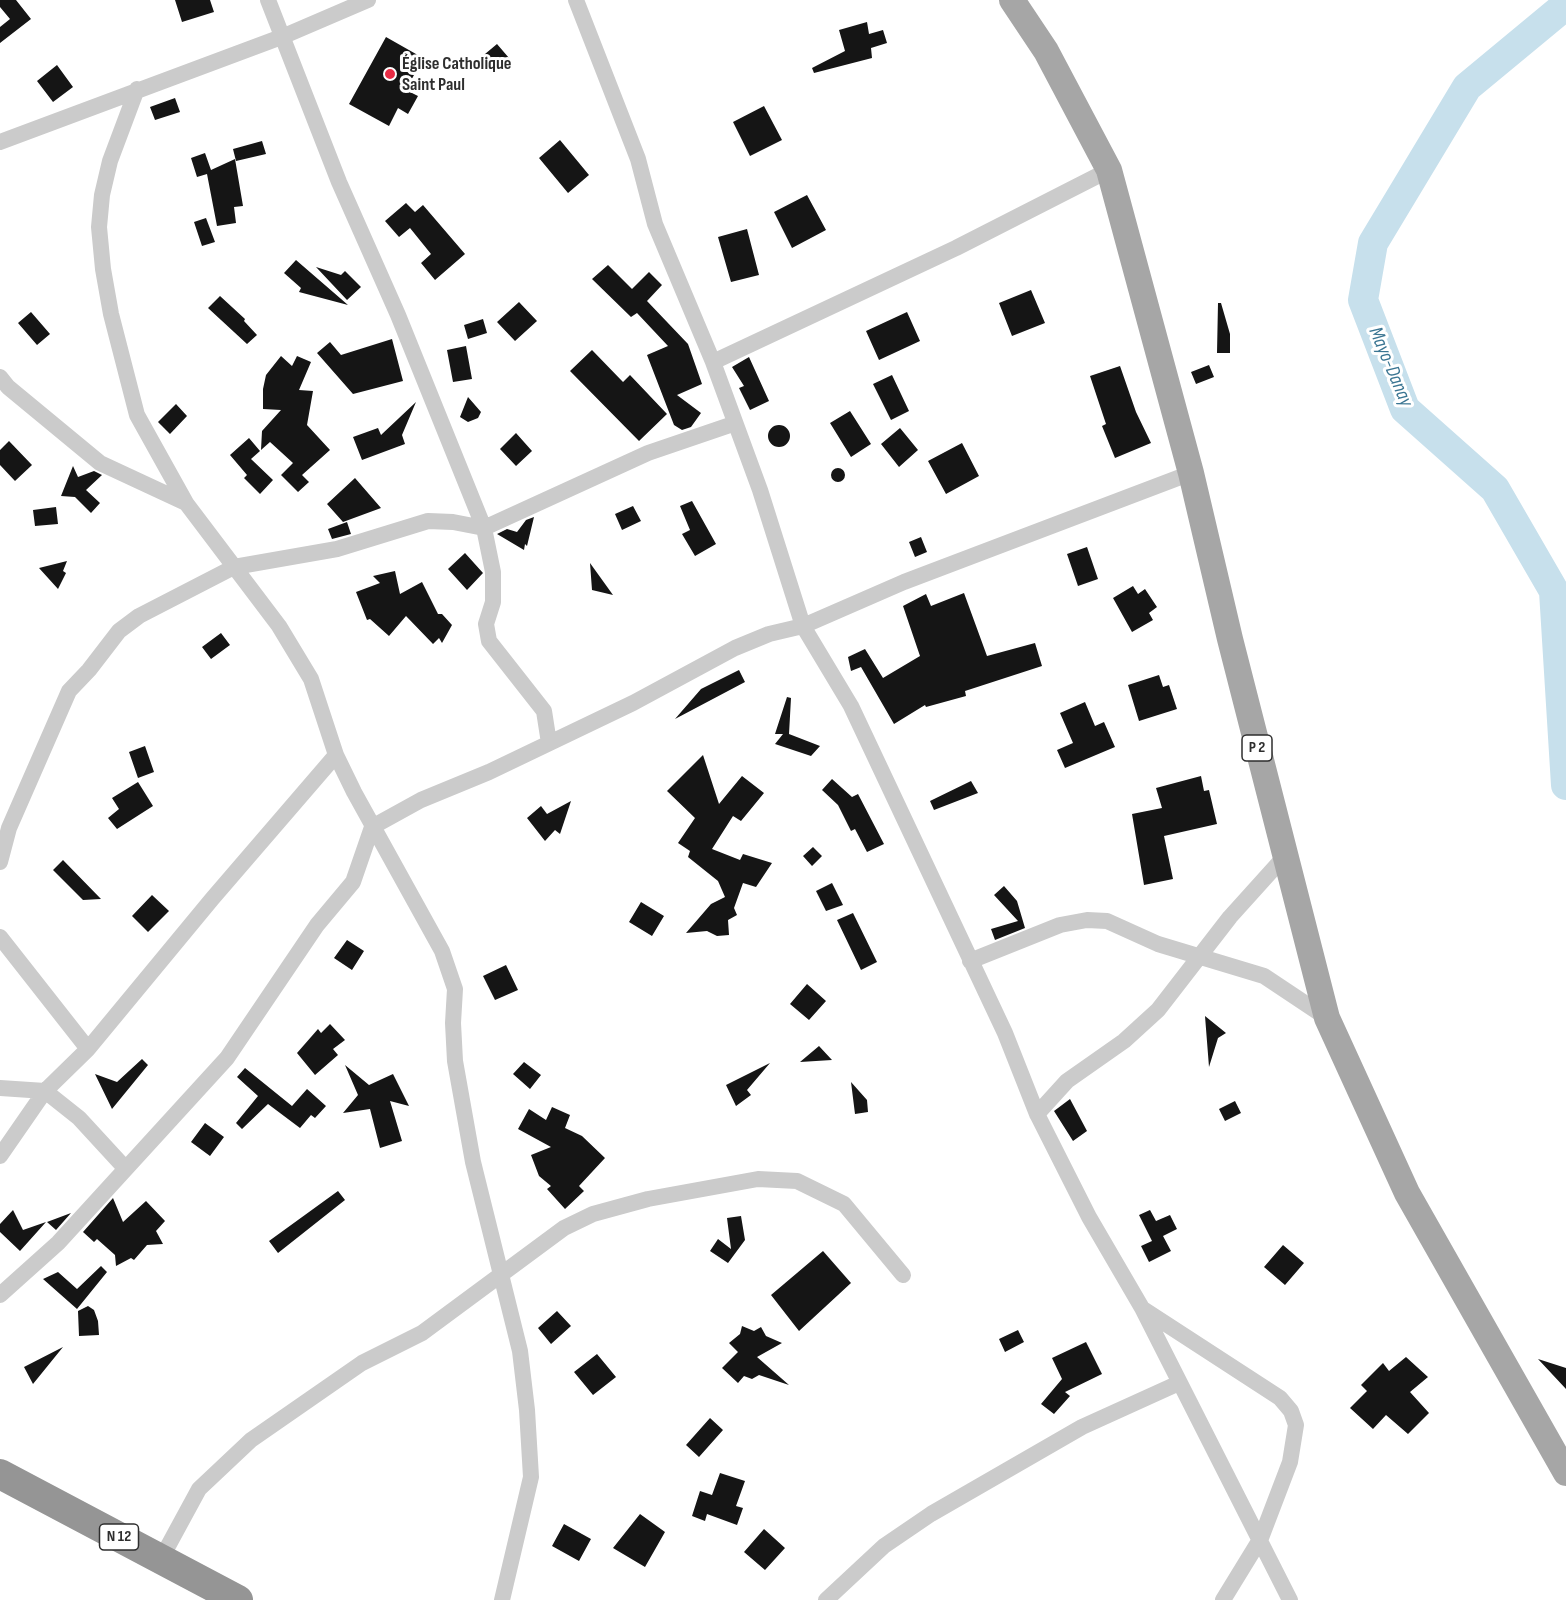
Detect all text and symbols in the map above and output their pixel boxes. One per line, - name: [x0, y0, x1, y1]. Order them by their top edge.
- place label: Église Catholique Saint Paul: [402, 53, 511, 96]
- marker: Église Catholique Saint Paul: [383, 67, 397, 81]
- water label: Mayo-Danay: [1363, 324, 1417, 410]
- road number: P 2: [1242, 735, 1272, 761]
- road number: N 12: [100, 1524, 138, 1550]

